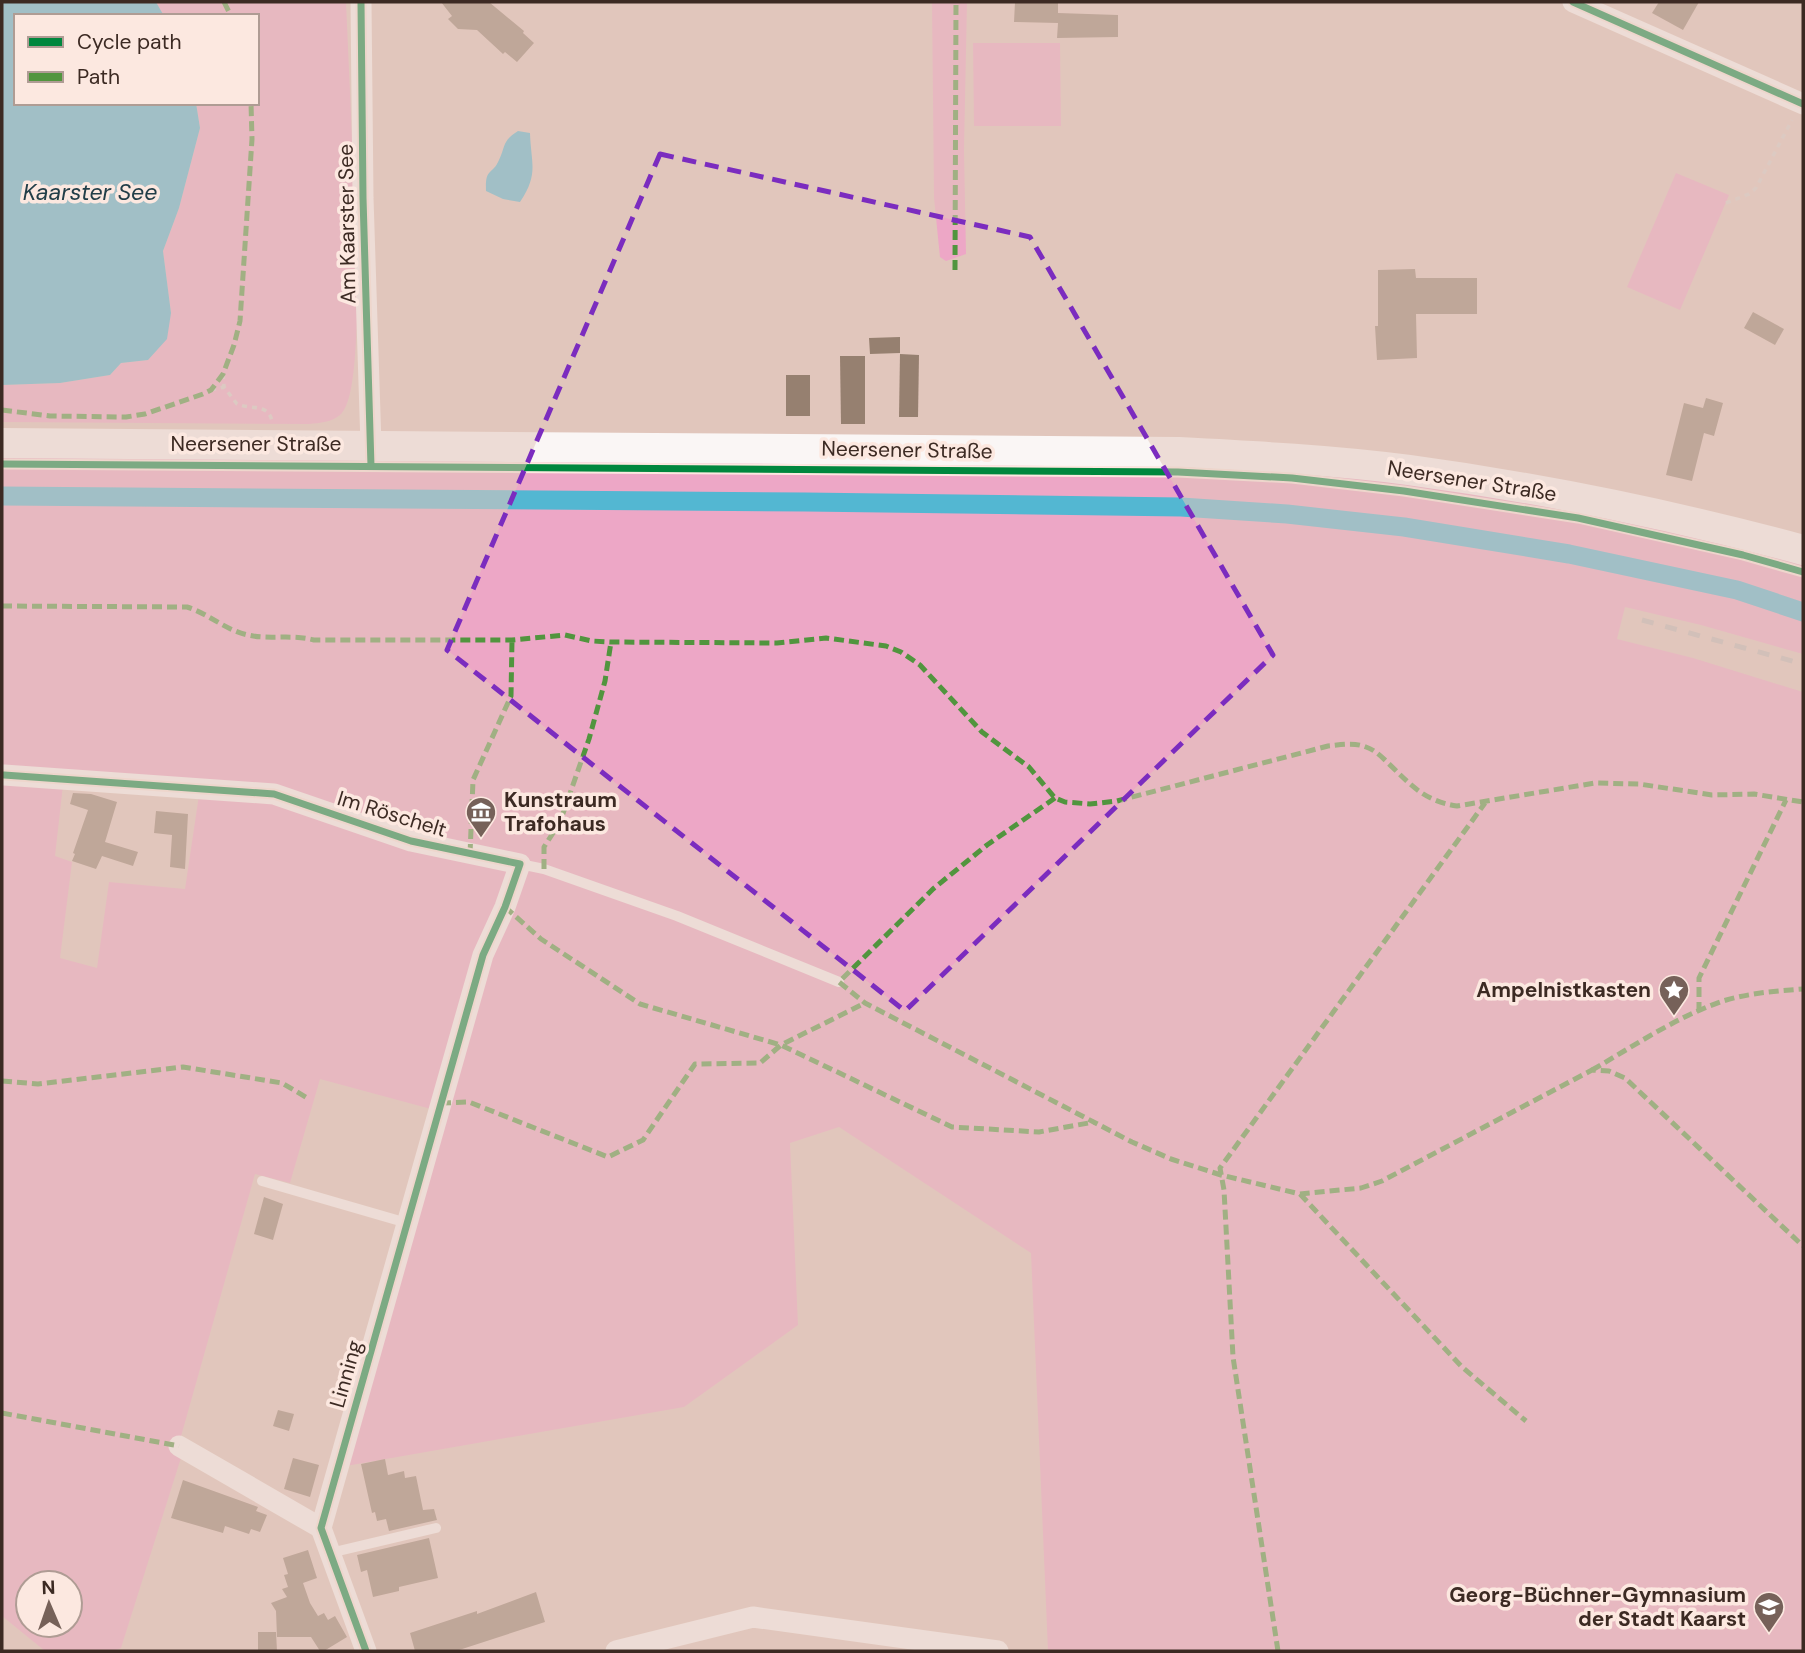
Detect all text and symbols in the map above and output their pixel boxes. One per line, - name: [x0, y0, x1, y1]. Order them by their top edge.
- legend: [14, 14, 259, 105]
- text: Cycle path: [77, 28, 182, 56]
- text: Path: [77, 63, 120, 91]
- street label: Am Kaarster See: [332, 144, 362, 304]
- water label: Kaarster See: [23, 177, 157, 207]
- street label: Neersener Straße: [170, 430, 342, 458]
- street label: Neersener Straße: [821, 435, 993, 465]
- street label: Neersener Straße: [1385, 454, 1559, 508]
- street label: Im Röschelt: [334, 784, 450, 844]
- place label: Kunstraum Trafohaus: [504, 786, 617, 838]
- museum icon: Kunstraum Trafohaus: [464, 795, 498, 839]
- place icon: Ampelnistkasten: [1657, 973, 1691, 1017]
- place label: Ampelnistkasten: [1476, 976, 1651, 1004]
- street label: Linning: [323, 1337, 369, 1411]
- north arrow: [14, 1569, 84, 1639]
- text: N: [41, 1575, 56, 1600]
- place label: Georg-Büchner-Gymnasium der Stadt Kaarst: [1449, 1581, 1746, 1633]
- school or university icon: Georg-Büchner-Gymnasium der Stadt Kaarst: [1752, 1590, 1786, 1634]

